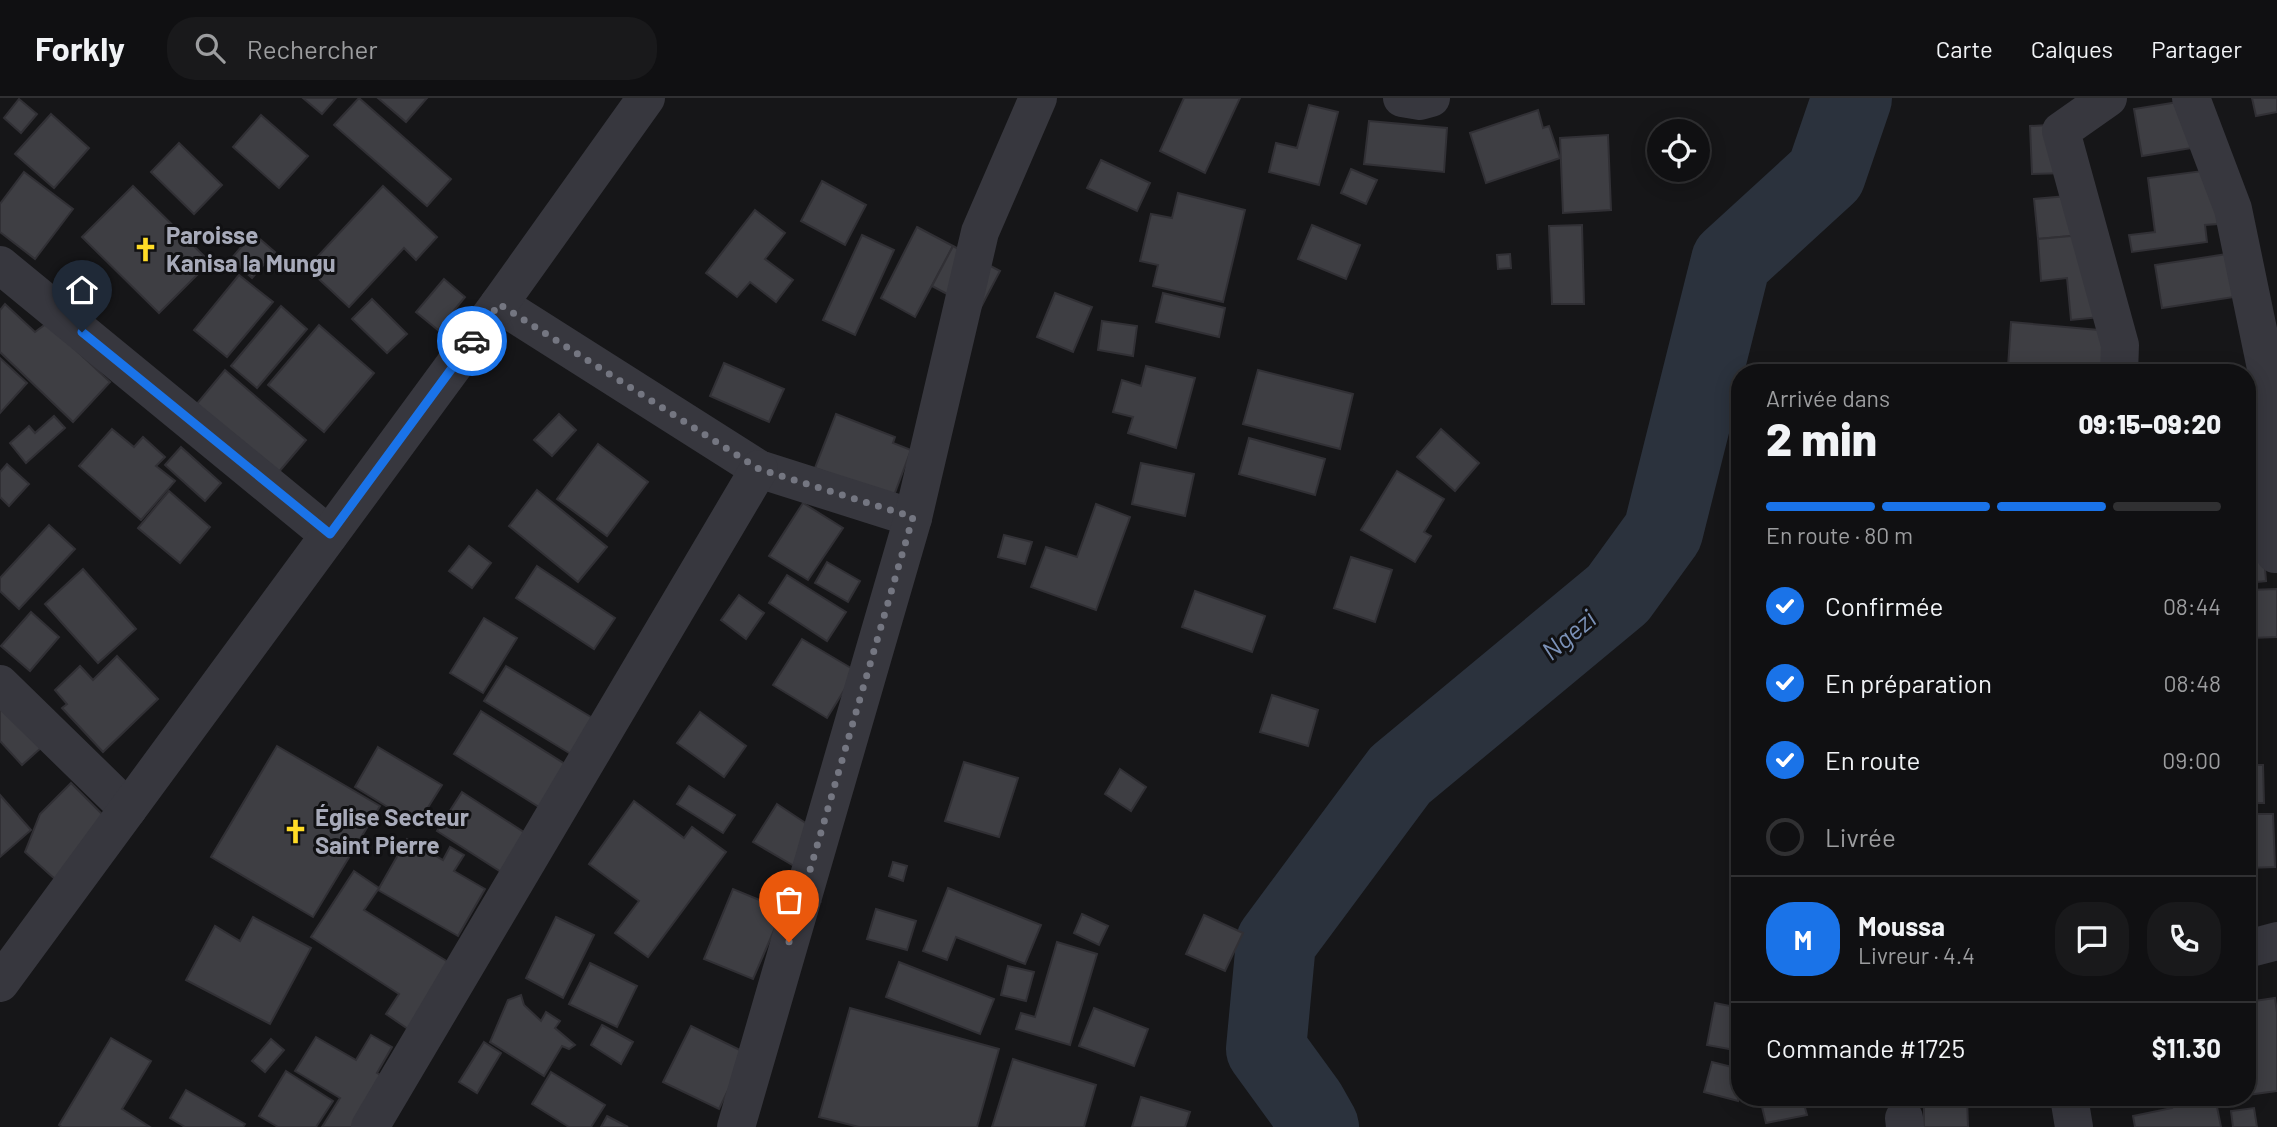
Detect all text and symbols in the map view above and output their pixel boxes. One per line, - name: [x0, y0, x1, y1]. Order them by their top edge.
- search box: [167, 17, 657, 80]
- text: Forkly: [35, 28, 125, 68]
- icon: search: [191, 29, 229, 67]
- text: Rechercher: [247, 33, 378, 64]
- text: Carte: [1936, 34, 1993, 63]
- text: Calques: [2031, 34, 2113, 63]
- text: Partager: [2151, 34, 2242, 63]
- map controls: [1647, 119, 1710, 182]
- button: locate: [1647, 119, 1710, 182]
- place label: Paroisse Kanisa la Mungu: [166, 220, 336, 277]
- church icon: Paroisse Kanisa la Mungu: [132, 236, 160, 264]
- pin: [52, 260, 112, 332]
- icon: home: [63, 271, 101, 309]
- courier: [437, 306, 507, 376]
- icon: car: [453, 322, 491, 360]
- text: Arrivée dans: [1766, 384, 1890, 412]
- text: 09:15–09:20: [2078, 408, 2221, 439]
- text: 2 min: [1766, 410, 1877, 465]
- text: En route · 80 m: [1766, 521, 1913, 549]
- icon: check: [1766, 587, 1804, 625]
- text: Confirmée: [1825, 590, 1943, 621]
- text: 08:44: [2163, 592, 2221, 620]
- water label: Ngezi: [1534, 602, 1602, 666]
- icon: check: [1766, 664, 1804, 702]
- text: En préparation: [1825, 667, 1992, 698]
- text: 08:48: [2164, 669, 2221, 697]
- icon: check: [1766, 741, 1804, 779]
- text: En route: [1825, 744, 1920, 775]
- text: 09:00: [2162, 746, 2221, 774]
- place label: Église Secteur Saint Pierre: [315, 802, 469, 859]
- church icon: Église Secteur Saint Pierre: [281, 818, 309, 846]
- text: Livrée: [1825, 821, 1896, 852]
- pin: [759, 870, 819, 942]
- icon: bag: [770, 881, 808, 919]
- button: chat: [2055, 902, 2129, 976]
- button: phone: [2147, 902, 2221, 976]
- text: Moussa: [1858, 910, 1945, 941]
- text: M: [1794, 924, 1812, 955]
- text: Livreur · 4.4: [1858, 941, 1975, 969]
- text: Commande #1725: [1766, 1032, 1965, 1063]
- text: $11.30: [2152, 1032, 2221, 1063]

